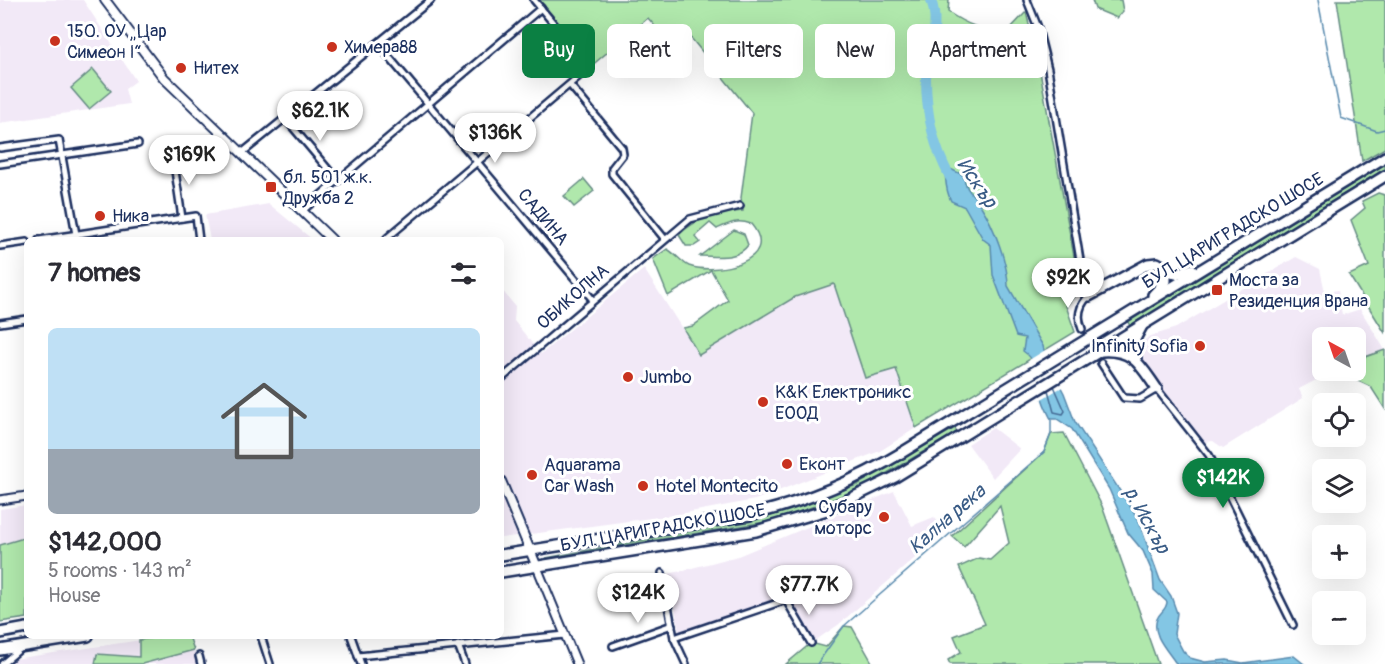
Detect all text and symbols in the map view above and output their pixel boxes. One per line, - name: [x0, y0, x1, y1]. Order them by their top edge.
- place label: 150. ОУ „Цар Симеон I“: [67, 20, 167, 64]
- chip: Buy: [522, 24, 595, 78]
- chip: Rent: [607, 24, 692, 78]
- chip: Filters: [704, 24, 803, 78]
- chip: New: [815, 24, 895, 78]
- chip: Apartment: [907, 24, 1047, 78]
- marker: 150. ОУ „Цар Симеон I“: [48, 34, 62, 48]
- place label: Химера88: [344, 36, 417, 59]
- marker: Химера88: [325, 40, 339, 54]
- place label: Нитех: [193, 57, 239, 80]
- marker: Нитех: [174, 61, 188, 75]
- pin: $62.1K: [271, 91, 369, 142]
- text: $62.1K: [291, 98, 349, 123]
- pin: $136K: [453, 113, 537, 164]
- text: $136K: [468, 120, 522, 145]
- pin: $169K: [147, 135, 231, 186]
- text: $169K: [163, 142, 215, 167]
- water label: Искър: [951, 153, 1003, 214]
- place label: бл. 501 ж.к. Дружба 2: [282, 166, 372, 210]
- street label: БУЛ. ЦАРИГРАДСКО ШОСЕ: [1138, 168, 1328, 294]
- marker: бл. 501 ж.к. Дружба 2: [264, 180, 278, 194]
- street label: САДИНА: [513, 184, 574, 250]
- place label: Ника: [112, 205, 149, 228]
- marker: Ника: [93, 209, 107, 223]
- text: 7 homes: [48, 257, 140, 289]
- icon: filters: [447, 257, 480, 290]
- pin: $92K: [1032, 258, 1104, 309]
- street label: ОБИКОЛНА: [532, 259, 614, 335]
- text: $92K: [1046, 265, 1090, 290]
- place label: Моста за Резиденция Врана: [1229, 269, 1368, 313]
- marker: Моста за Резиденция Врана: [1210, 283, 1224, 297]
- north arrow: [1312, 327, 1366, 381]
- map controls: [1312, 327, 1366, 645]
- place label: Infinity Sofia: [1091, 335, 1188, 358]
- marker: Infinity Sofia: [1193, 339, 1207, 353]
- place label: Jumbo: [640, 366, 692, 389]
- icon: home: [210, 367, 318, 475]
- marker: Jumbo: [621, 370, 635, 384]
- place label: K&K Електроникс ЕООД: [775, 381, 911, 425]
- button: locate: [1312, 393, 1366, 447]
- marker: K&K Електроникс ЕООД: [756, 395, 770, 409]
- place label: Еконт: [799, 453, 845, 476]
- place label: Aquarama Car Wash: [544, 454, 621, 498]
- marker: Еконт: [780, 457, 794, 471]
- pin: $142K: [1181, 458, 1265, 509]
- button: layers: [1312, 459, 1366, 513]
- text: $142K: [1196, 465, 1250, 490]
- marker: Aquarama Car Wash: [525, 468, 539, 482]
- place label: Hotel Montecito: [655, 475, 779, 498]
- water label: Кална река: [903, 478, 992, 559]
- marker: Hotel Montecito: [636, 479, 650, 493]
- water label: р. Искър: [1119, 482, 1176, 559]
- place label: Субару моторс: [814, 496, 872, 540]
- street label: БУЛ. ЦАРИГРАДСКО ШОСЕ: [559, 499, 767, 557]
- marker: Субару моторс: [877, 510, 891, 524]
- button: +: [1312, 525, 1366, 579]
- text: $142,000: [48, 526, 162, 558]
- text: 5 rooms · 143 m²: [48, 558, 192, 583]
- pin: $77.7K: [760, 565, 858, 616]
- text: $77.7K: [779, 572, 839, 597]
- pin: $124K: [596, 573, 680, 624]
- text: $124K: [611, 580, 665, 605]
- text: House: [48, 583, 100, 608]
- button: −: [1312, 591, 1366, 645]

